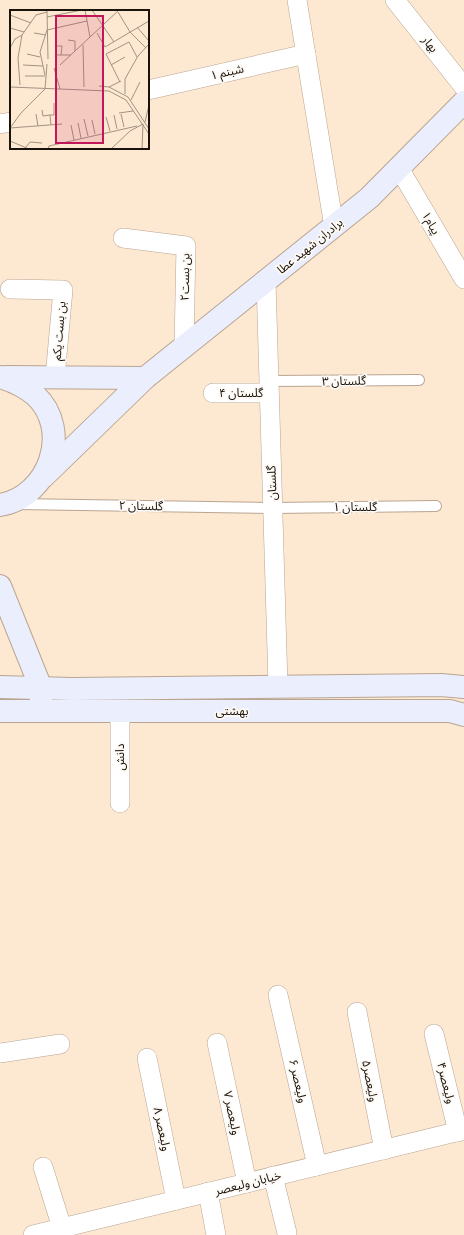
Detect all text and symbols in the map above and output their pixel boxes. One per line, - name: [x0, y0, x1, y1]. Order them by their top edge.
- inset map: [10, 10, 149, 149]
- street label: بهار: [419, 32, 442, 55]
- street label: شبنم ۱: [209, 60, 245, 85]
- street label: پیام۱: [417, 208, 444, 238]
- street label: برادران شهید عطا: [274, 214, 346, 277]
- street label: بن بست۲: [177, 253, 192, 301]
- street label: بن بست یکم: [48, 301, 71, 362]
- street label: گلستان ۳: [322, 373, 367, 388]
- street label: گلستان ۴: [219, 385, 264, 400]
- street label: گلستان: [263, 464, 280, 501]
- street label: گلستان ۲: [119, 498, 164, 513]
- street label: گلستان ۱: [333, 499, 378, 514]
- street label: بهشتی: [216, 703, 248, 718]
- street label: دانش: [112, 743, 127, 771]
- street label: ولیعصر ۶: [286, 1057, 311, 1104]
- street label: ولیعصر۵: [359, 1059, 382, 1103]
- street label: ولیعصر۴: [434, 1061, 459, 1105]
- street label: ولیعصر ۷: [220, 1090, 244, 1136]
- street label: ولیعصر ۸: [150, 1106, 174, 1152]
- street label: خیابان ولیعصر: [212, 1167, 283, 1198]

